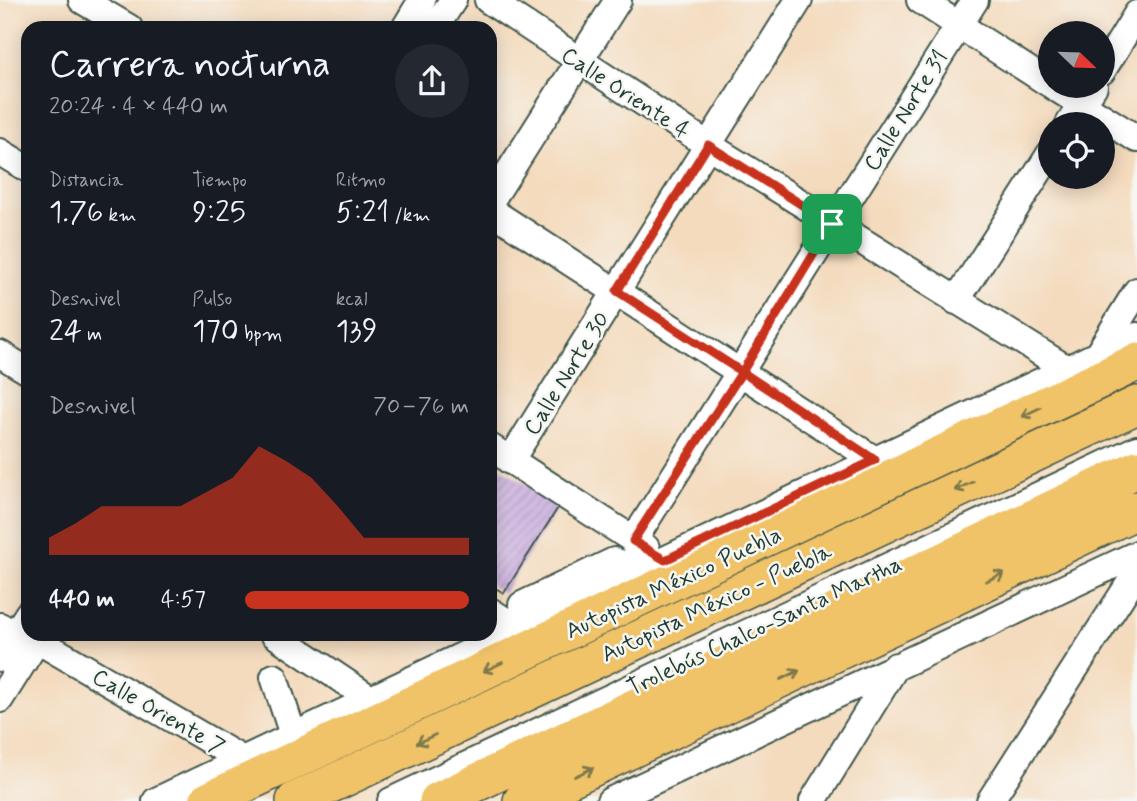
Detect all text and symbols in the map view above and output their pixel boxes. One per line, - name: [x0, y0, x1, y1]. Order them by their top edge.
- north arrow: [1038, 21, 1115, 98]
- map controls: [1038, 21, 1115, 189]
- text: Carrera nocturna: [49, 41, 331, 90]
- street label: Calle Oriente 4: [555, 41, 695, 147]
- button: share: [395, 44, 469, 118]
- street label: Calle Norte 31: [858, 45, 956, 177]
- text: 20:24 · 4 × 440 m: [49, 92, 228, 122]
- button: locate: [1038, 112, 1115, 189]
- text: Distancia: [49, 168, 123, 193]
- text: Tiempo: [192, 168, 247, 193]
- text: Ritmo: [336, 168, 386, 193]
- text: 1.76: [49, 193, 103, 232]
- text: 9:25: [192, 193, 246, 232]
- text: 5:21: [336, 193, 389, 232]
- pin: [802, 194, 862, 254]
- text: km: [103, 203, 136, 228]
- text: /km: [389, 203, 430, 228]
- icon: arrive: [813, 205, 851, 243]
- text: Desnivel: [49, 287, 121, 312]
- text: Pulso: [192, 287, 232, 312]
- text: kcal: [336, 287, 368, 312]
- street label: Calle Norte 30: [518, 306, 618, 442]
- text: 24: [49, 312, 82, 351]
- text: 170: [192, 312, 239, 351]
- text: 139: [336, 312, 378, 351]
- text: m: [82, 322, 102, 347]
- text: bpm: [239, 322, 282, 347]
- text: Desnivel: [49, 392, 136, 422]
- text: 70–76 m: [373, 392, 469, 422]
- one-way arrow: [1021, 406, 1042, 419]
- one-way arrow: [954, 480, 975, 493]
- street label: Autopista México Puebla: [561, 521, 787, 647]
- street label: Autopista México - Puebla: [597, 537, 837, 670]
- street label: Trolebús Chalco-Santa Martha: [622, 550, 907, 704]
- one-way arrow: [984, 570, 1005, 583]
- text: 440 m: [49, 585, 115, 615]
- text: 4:57: [161, 585, 206, 615]
- one-way arrow: [483, 661, 504, 674]
- street label: Calle Oriente 7: [86, 663, 230, 763]
- one-way arrow: [779, 667, 800, 681]
- one-way arrow: [416, 733, 437, 746]
- one-way arrow: [573, 765, 594, 778]

